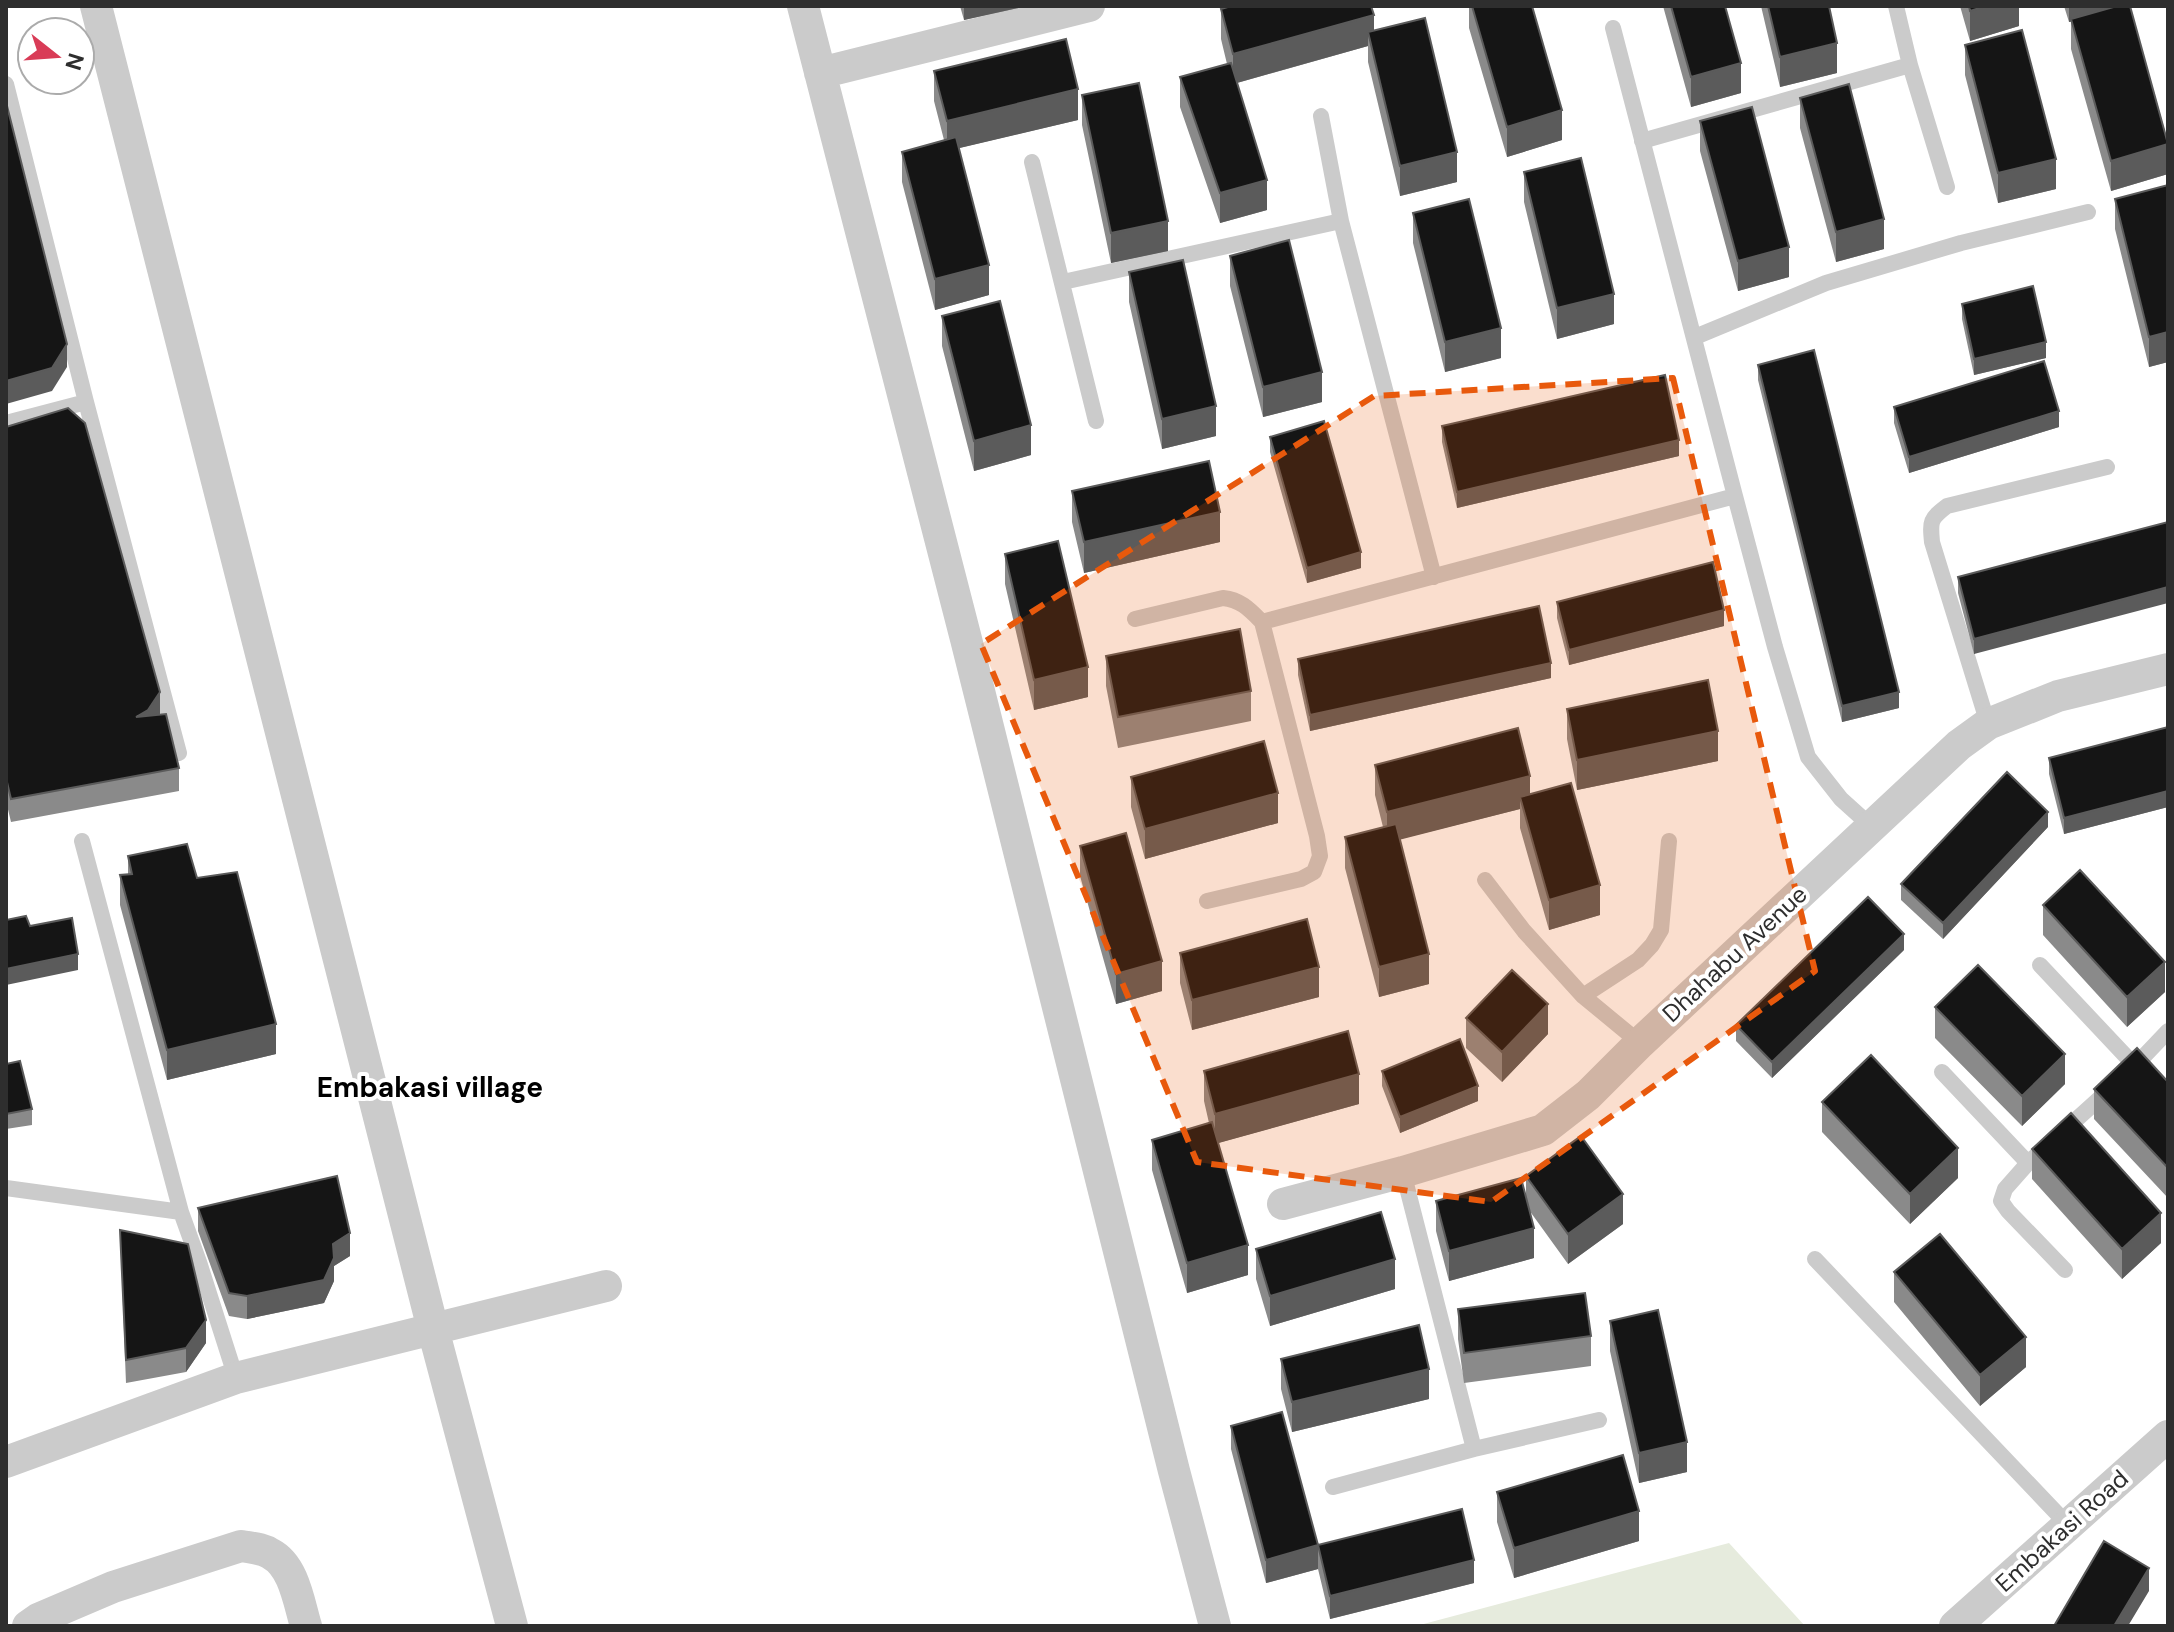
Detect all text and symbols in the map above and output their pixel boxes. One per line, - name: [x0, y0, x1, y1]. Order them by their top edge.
- north arrow: [16, 16, 96, 96]
- text: N: [58, 50, 91, 74]
- street label: Dhahabu Avenue: [1656, 879, 1814, 1029]
- district label: Embakasi village: [317, 1069, 543, 1106]
- street label: Embakasi Road: [1989, 1463, 2135, 1598]

